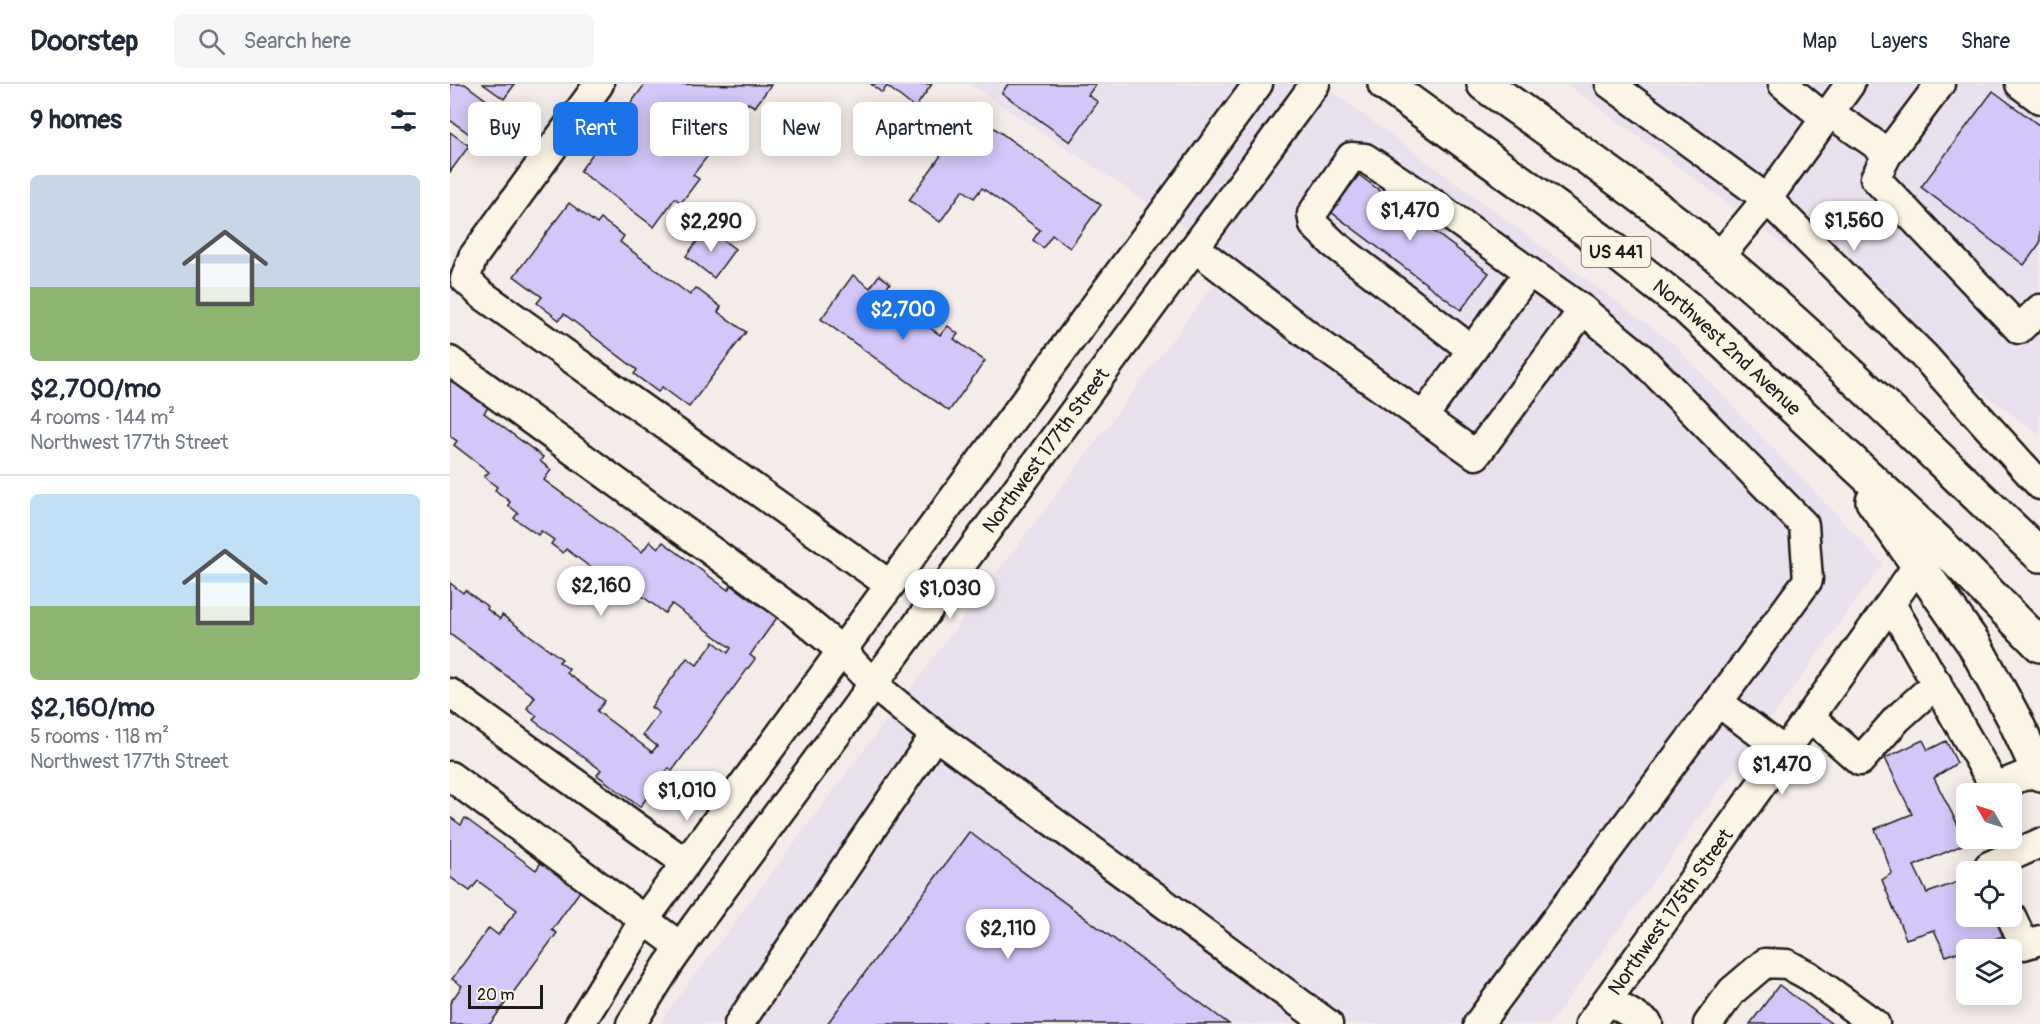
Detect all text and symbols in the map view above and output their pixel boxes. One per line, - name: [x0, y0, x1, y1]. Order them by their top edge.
- search box: [174, 14, 594, 68]
- text: Doorstep: [30, 24, 138, 59]
- icon: search: [195, 25, 228, 58]
- text: Search here: [243, 27, 351, 55]
- text: Map: [1802, 28, 1837, 55]
- text: Layers: [1870, 28, 1928, 55]
- text: Share: [1961, 28, 2010, 55]
- chip: Buy: [468, 102, 541, 156]
- chip: Rent: [553, 102, 638, 156]
- chip: Filters: [650, 102, 749, 156]
- chip: New: [761, 102, 841, 156]
- chip: Apartment: [853, 102, 993, 156]
- text: 9 homes: [30, 104, 122, 136]
- icon: filters: [387, 104, 420, 137]
- pin: $1,470: [1361, 191, 1459, 242]
- text: $1,470: [1380, 198, 1440, 223]
- pin: $1,560: [1805, 201, 1903, 252]
- pin: $2,290: [662, 202, 760, 253]
- text: $1,560: [1824, 208, 1884, 233]
- text: $2,290: [680, 209, 742, 234]
- icon: home: [171, 214, 279, 322]
- road number: US 441: [1582, 237, 1650, 267]
- street label: Northwest 2nd Avenue: [1648, 274, 1806, 421]
- pin: $2,700: [854, 290, 952, 341]
- text: $2,700: [871, 297, 936, 322]
- street label: Northwest 177th Street: [977, 362, 1115, 538]
- text: $2,700/mo: [30, 373, 161, 405]
- text: 4 rooms · 144 m²: [30, 405, 175, 430]
- text: Northwest 177th Street: [30, 430, 229, 455]
- icon: home: [171, 533, 279, 641]
- pin: $2,160: [552, 566, 650, 617]
- pin: $1,030: [901, 569, 999, 620]
- text: $2,160: [571, 573, 631, 598]
- text: $1,030: [919, 576, 981, 601]
- text: $2,160/mo: [30, 692, 155, 724]
- text: 5 rooms · 118 m²: [30, 724, 169, 749]
- pin: $1,470: [1733, 745, 1831, 796]
- text: Northwest 177th Street: [30, 749, 229, 774]
- text: $1,470: [1752, 752, 1812, 777]
- pin: $1,010: [638, 771, 736, 822]
- text: $1,010: [658, 778, 716, 803]
- north arrow: [1956, 783, 2022, 849]
- map controls: [1956, 783, 2022, 1005]
- street label: Northwest 175th Street: [1603, 823, 1739, 1000]
- button: locate: [1956, 861, 2022, 927]
- pin: $2,110: [959, 909, 1057, 960]
- text: $2,110: [980, 916, 1036, 941]
- button: layers: [1956, 939, 2022, 1005]
- scale bar: [468, 982, 543, 1010]
- text: 20 m: [477, 985, 515, 1005]

